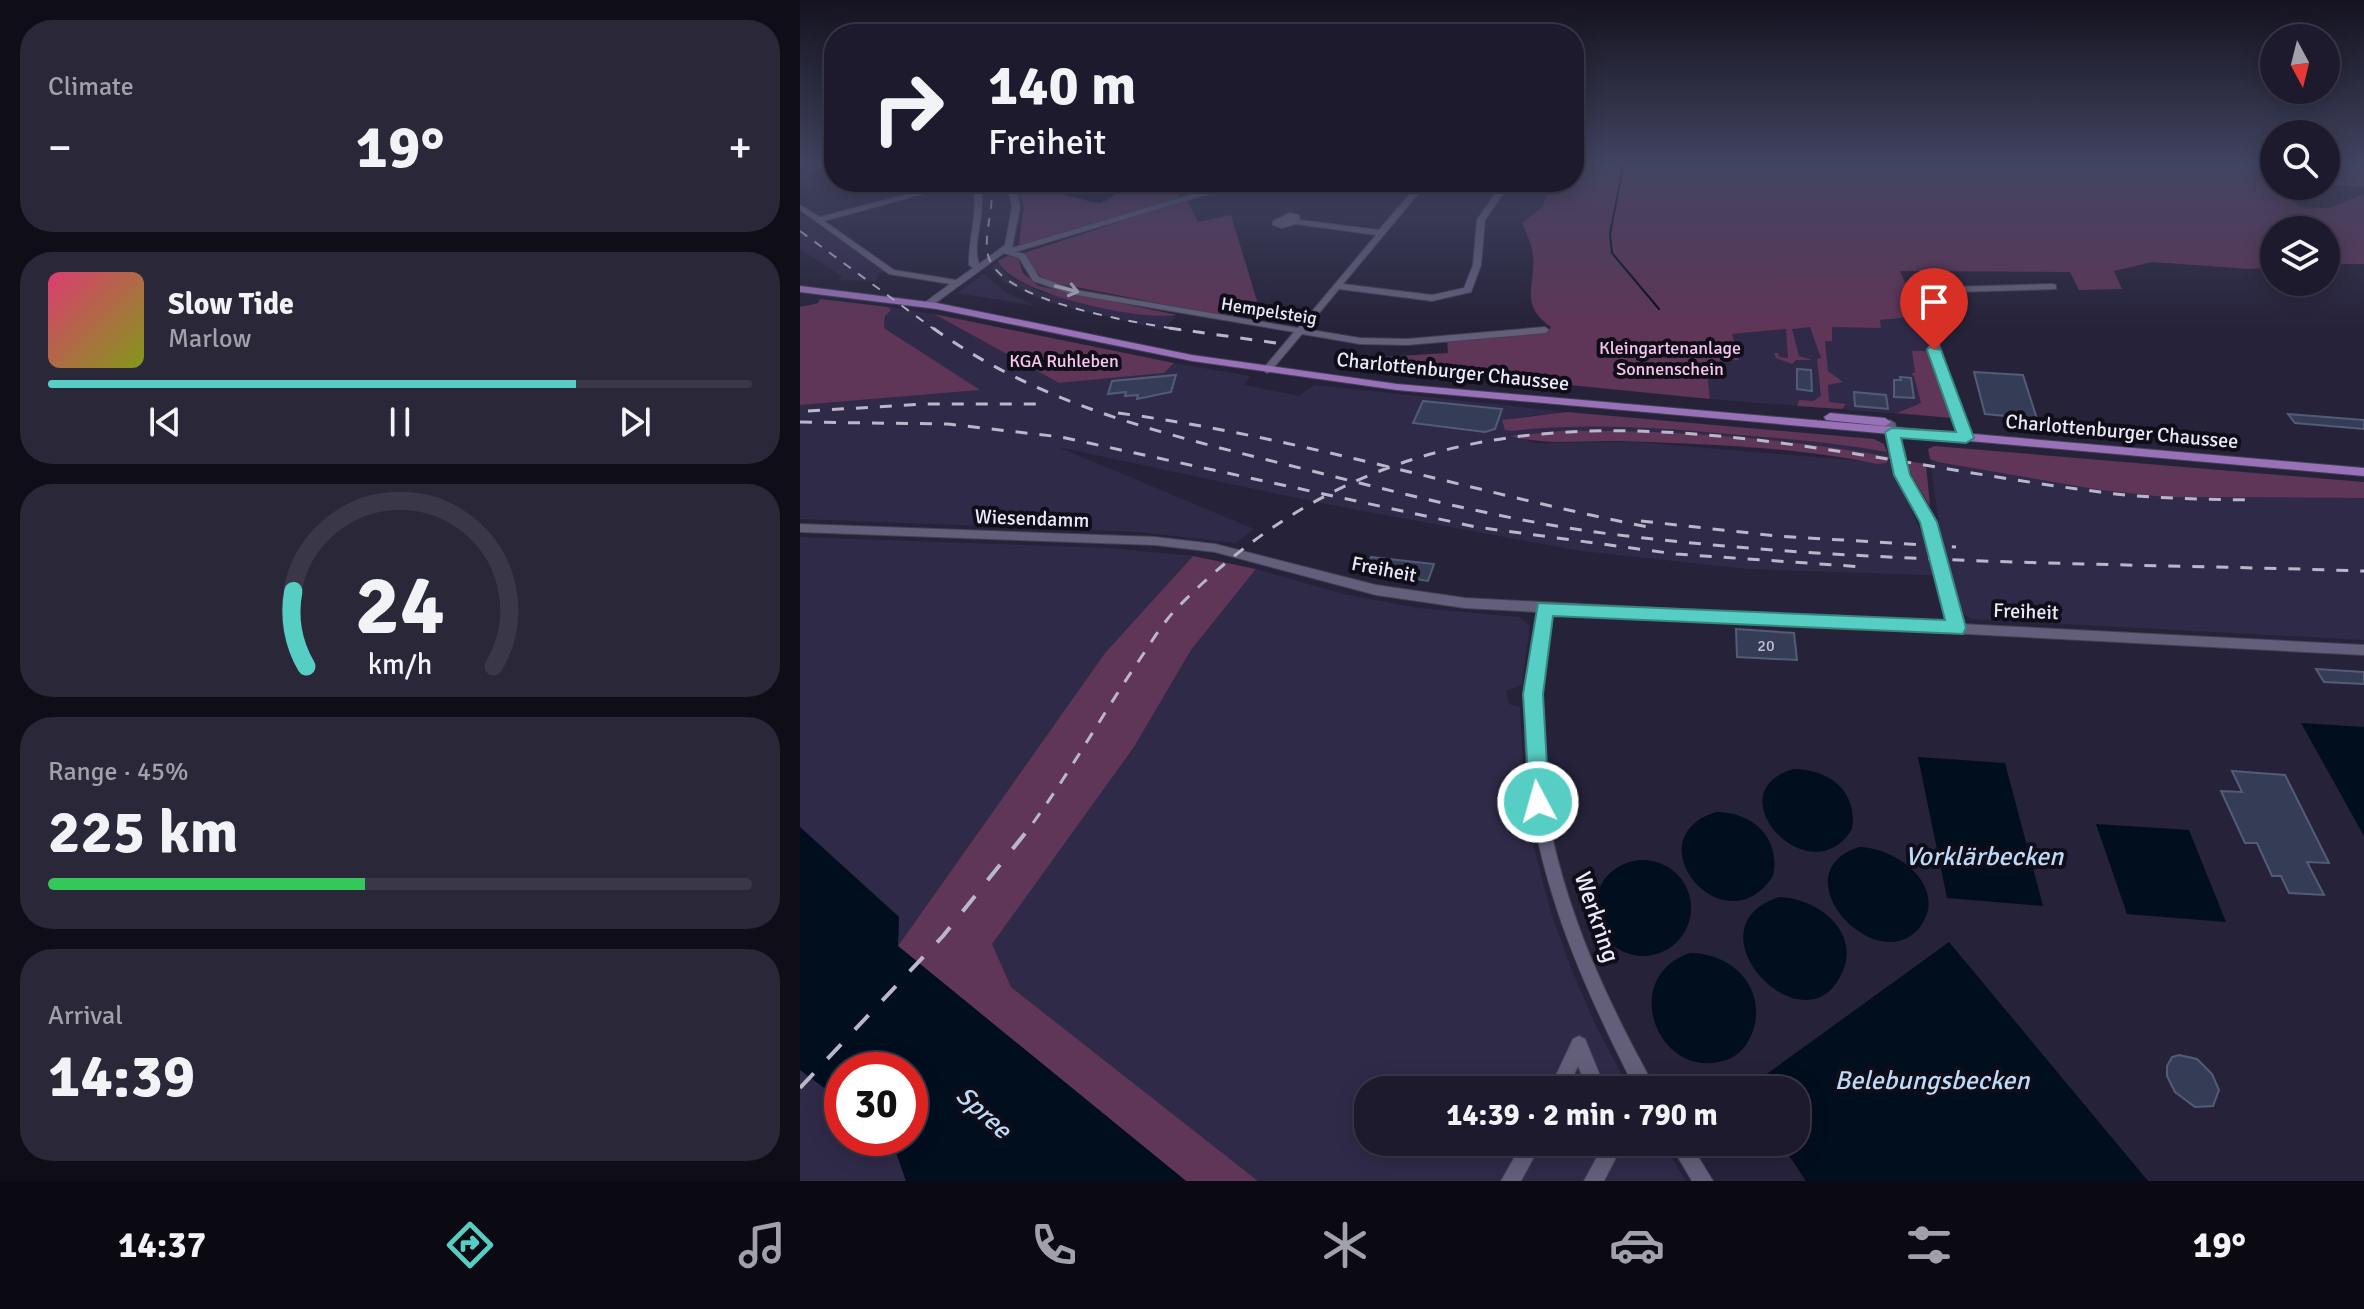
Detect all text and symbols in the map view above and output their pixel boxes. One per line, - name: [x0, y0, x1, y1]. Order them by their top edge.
- north arrow: [2260, 24, 2340, 104]
- map controls: [2260, 24, 2340, 296]
- text: 140 m: [988, 51, 1136, 120]
- icon: right: [856, 56, 960, 160]
- text: Climate: [48, 71, 134, 103]
- text: 19°: [356, 111, 444, 185]
- text: Freiheit: [988, 120, 1106, 165]
- button: search: [2260, 120, 2340, 200]
- text: −: [48, 121, 72, 175]
- text: +: [728, 121, 752, 175]
- button: layers: [2260, 216, 2340, 296]
- pin: [1900, 268, 1968, 350]
- icon: arrive: [1912, 280, 1956, 324]
- one-way arrow: [1054, 283, 1079, 298]
- text: Slow Tide: [168, 286, 294, 323]
- street label: Hempelsteig: [1220, 293, 1318, 329]
- text: Marlow: [168, 323, 251, 355]
- park label: Kleingartenanlage Sonnenschein: [1599, 337, 1741, 380]
- street label: Charlottenburger Chaussee: [1335, 347, 1570, 396]
- park label: KGA Ruhleben: [1009, 350, 1119, 372]
- icon: previous: [143, 400, 187, 444]
- icon: pause: [378, 400, 422, 444]
- icon: next: [613, 400, 657, 444]
- street label: Charlottenburger Chaussee: [2004, 409, 2239, 454]
- street label: Wiesendamm: [974, 504, 1090, 533]
- street label: Freiheit: [1349, 551, 1418, 588]
- text: 24: [355, 554, 445, 656]
- street label: Freiheit: [1993, 598, 2059, 625]
- house number: 20: [1757, 636, 1775, 656]
- text: km/h: [368, 647, 432, 682]
- text: Range · 45%: [48, 756, 189, 788]
- position arrow: [1496, 760, 1580, 844]
- text: 225 km: [48, 796, 238, 870]
- water label: Vorklärbecken: [1905, 841, 2064, 873]
- street label: Werkring: [1568, 868, 1626, 966]
- text: Arrival: [48, 1000, 123, 1032]
- text: 14:39: [48, 1040, 195, 1114]
- speed limit sign: 30: [824, 1052, 928, 1156]
- water label: Belebungsbecken: [1834, 1065, 2030, 1097]
- water label: Spree: [949, 1080, 1019, 1147]
- text: 14:39 · 2 min · 790 m: [1446, 1097, 1718, 1134]
- icon: directions: [442, 1217, 498, 1273]
- icon: music: [734, 1217, 790, 1273]
- icon: phone: [1026, 1217, 1082, 1273]
- icon: climate: [1317, 1217, 1373, 1273]
- icon: car: [1609, 1217, 1665, 1273]
- icon: filters: [1901, 1217, 1957, 1273]
- text: 14:37: [118, 1223, 206, 1268]
- text: 19°: [2193, 1223, 2246, 1268]

